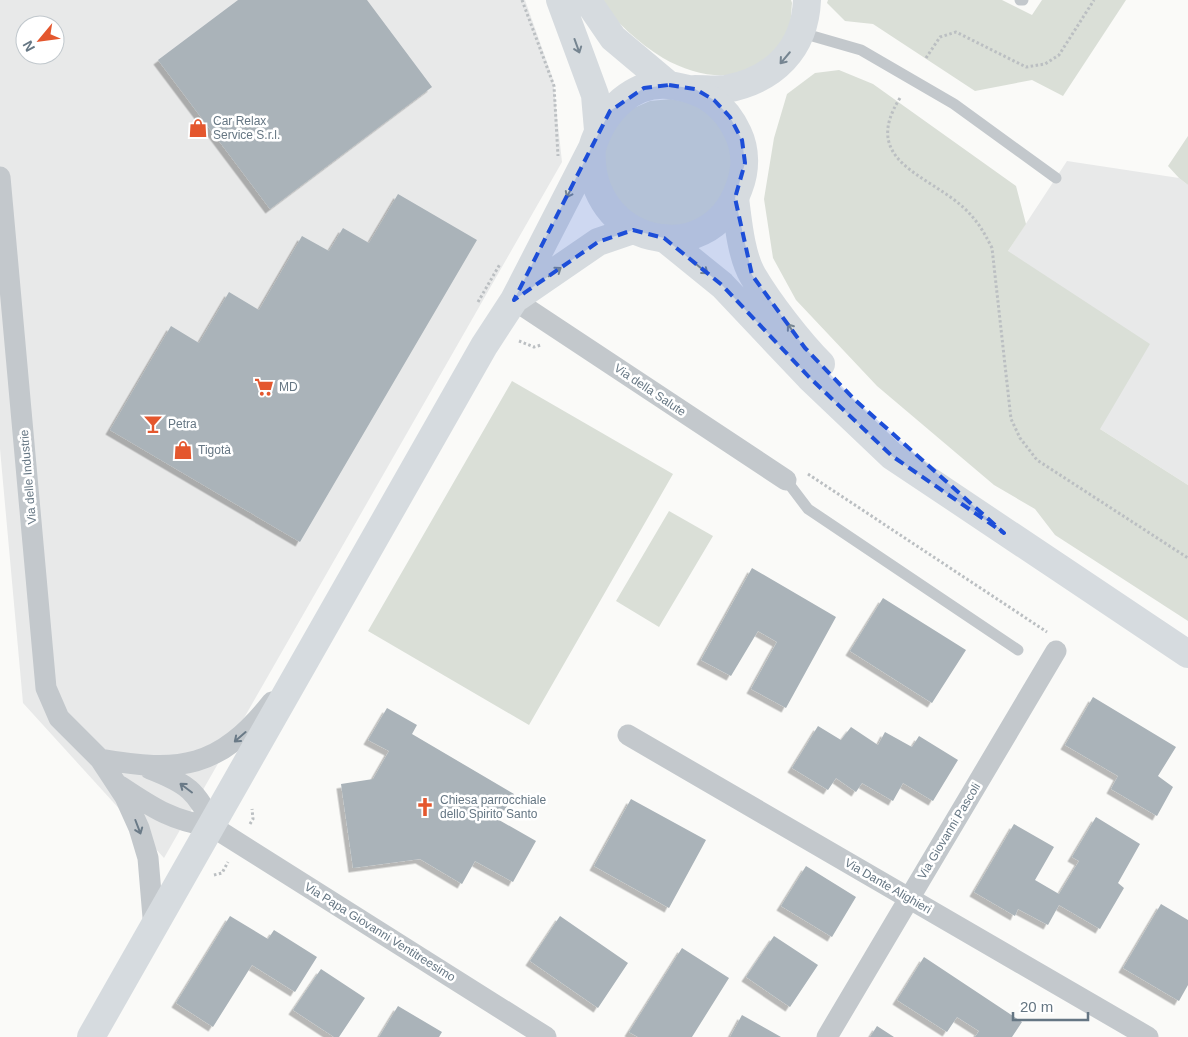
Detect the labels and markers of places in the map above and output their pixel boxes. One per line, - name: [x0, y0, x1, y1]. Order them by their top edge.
- place label: Car Relax Service S.r.l.: [213, 114, 280, 142]
- shop icon: Car Relax Service S.r.l.: [187, 117, 209, 139]
- supermarket icon: MD: [253, 376, 275, 398]
- place label: MD: [279, 380, 298, 394]
- bar icon: Petra: [142, 413, 164, 435]
- place label: Petra: [168, 417, 197, 431]
- shop icon: Tigotà: [172, 439, 194, 461]
- place label: Tigotà: [198, 443, 231, 457]
- place label: Chiesa parrocchiale dello Spirito Santo: [440, 793, 546, 821]
- church icon: Chiesa parrocchiale dello Spirito Santo: [414, 796, 436, 818]

